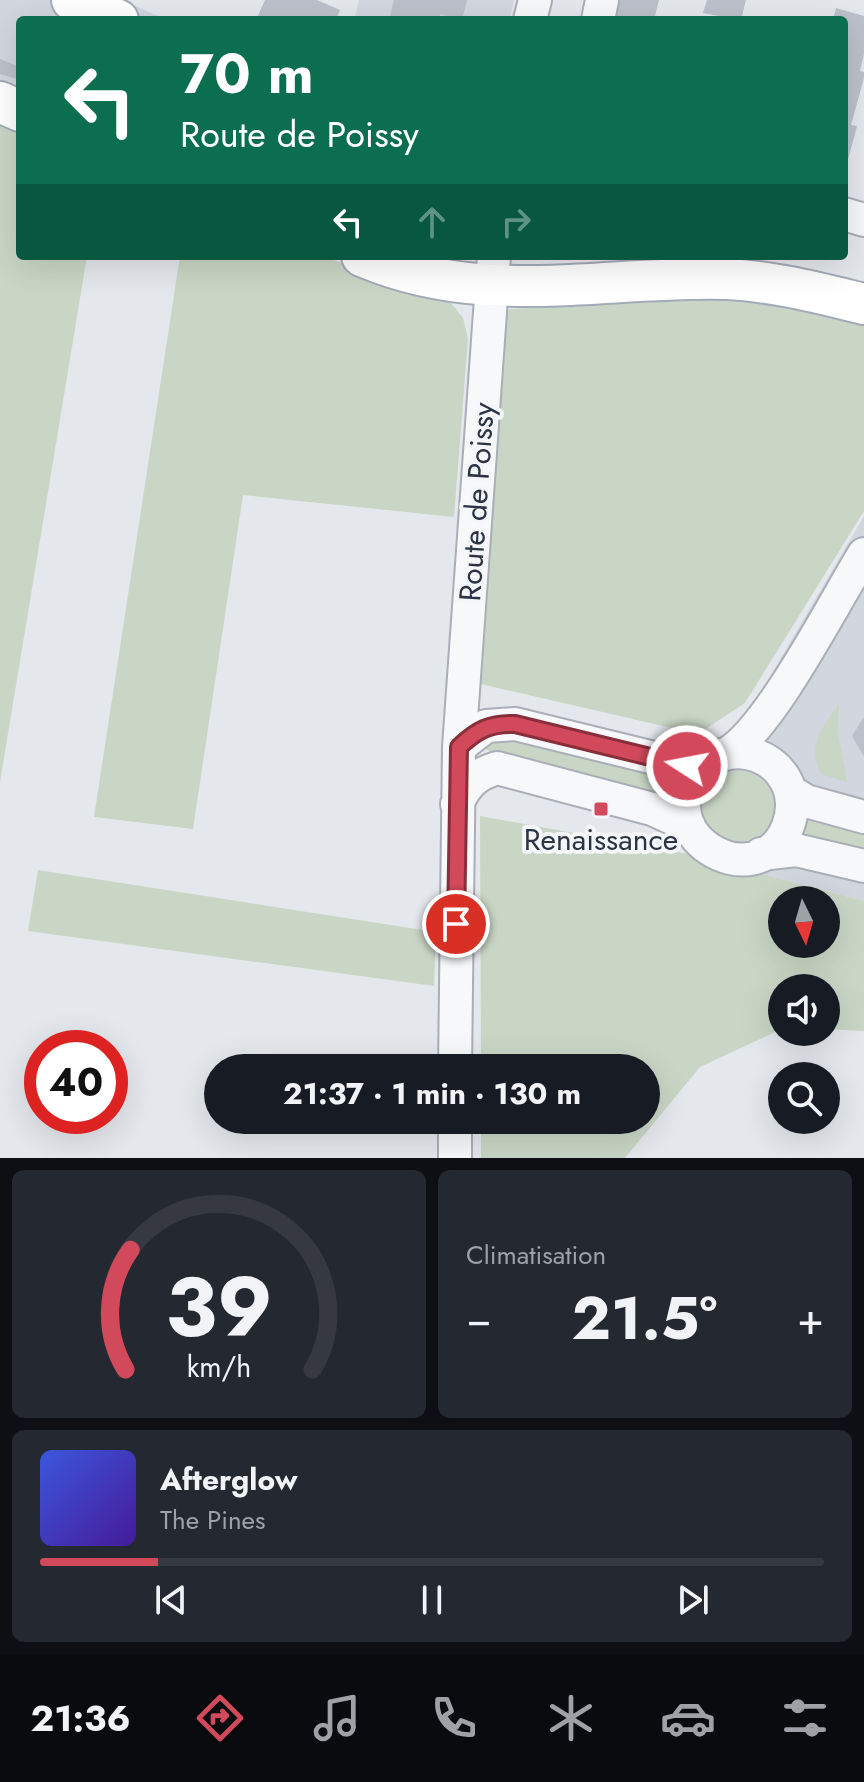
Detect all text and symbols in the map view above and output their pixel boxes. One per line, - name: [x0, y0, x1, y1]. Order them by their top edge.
- text: 70 m: [180, 33, 314, 114]
- icon: left: [48, 48, 152, 152]
- text: Route de Poissy: [180, 108, 419, 160]
- icon: left: [326, 200, 370, 244]
- icon: ahead: [410, 200, 454, 244]
- icon: right: [494, 200, 538, 244]
- street label: Route de Poissy: [448, 400, 505, 603]
- position arrow: [645, 724, 729, 808]
- marker: Renaissance: [592, 800, 610, 818]
- place label: Renaissance: [524, 818, 678, 861]
- north arrow: [768, 886, 840, 958]
- map controls: [768, 886, 840, 1134]
- pin: [422, 890, 490, 958]
- icon: arrive: [434, 902, 478, 946]
- button: sound: [768, 974, 840, 1046]
- speed limit sign: 40: [24, 1030, 128, 1134]
- button: search: [768, 1062, 840, 1134]
- text: 21:37 · 1 min · 130 m: [283, 1072, 581, 1115]
- text: Climatisation: [466, 1236, 606, 1274]
- text: 39: [165, 1247, 273, 1367]
- text: 21.5°: [572, 1275, 717, 1362]
- text: −: [466, 1287, 492, 1351]
- text: +: [797, 1287, 824, 1351]
- text: km/h: [187, 1346, 251, 1388]
- text: Afterglow: [160, 1458, 297, 1501]
- text: The Pines: [160, 1501, 265, 1539]
- icon: previous: [149, 1578, 193, 1622]
- icon: pause: [410, 1578, 454, 1622]
- icon: next: [671, 1578, 715, 1622]
- icon: directions: [192, 1690, 248, 1746]
- icon: music: [309, 1690, 365, 1746]
- icon: phone: [426, 1690, 482, 1746]
- icon: climate: [543, 1690, 599, 1746]
- icon: car: [660, 1690, 716, 1746]
- icon: filters: [777, 1690, 833, 1746]
- text: 21:36: [31, 1692, 131, 1744]

